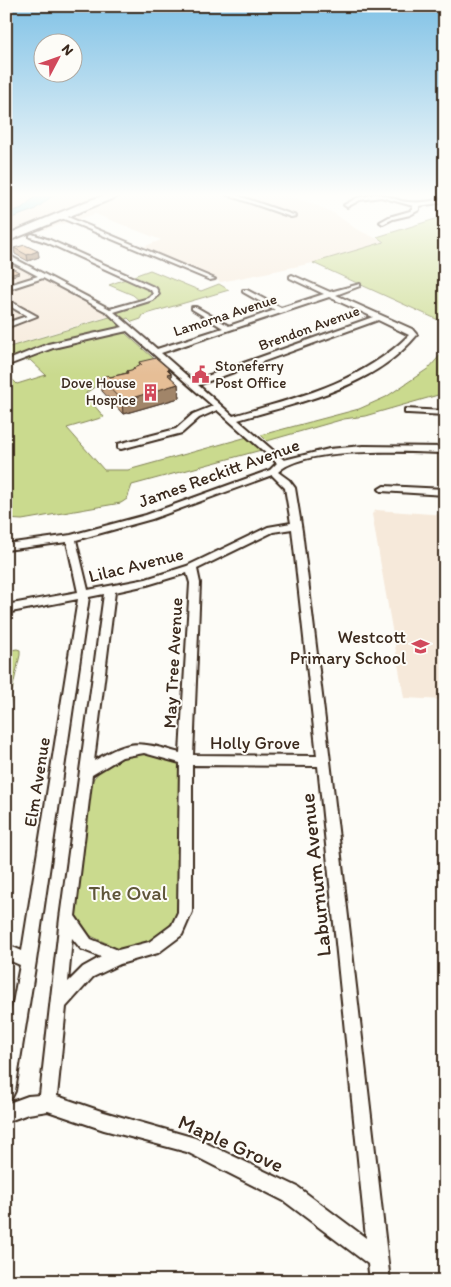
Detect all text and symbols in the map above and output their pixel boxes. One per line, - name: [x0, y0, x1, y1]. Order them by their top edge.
- north arrow: [32, 32, 82, 82]
- text: N: [58, 41, 77, 59]
- street label: Lamorna Avenue: [171, 290, 279, 340]
- street label: Brendon Avenue: [256, 301, 362, 355]
- place label: Stoneferry Post Office: [215, 357, 286, 392]
- public building icon: Stoneferry Post Office: [191, 365, 211, 385]
- place label: Dove House Hospice: [61, 374, 136, 409]
- building icon: Dove House Hospice: [140, 382, 160, 402]
- street label: James Reckitt Avenue: [135, 434, 303, 512]
- street label: Lilac Avenue: [86, 543, 186, 587]
- street label: May Tree Avenue: [159, 597, 187, 729]
- place label: Westcott Primary School: [290, 626, 406, 669]
- school or university icon: Westcott Primary School: [410, 637, 430, 657]
- street label: Holly Grove: [210, 732, 300, 754]
- street label: Elm Avenue: [19, 735, 55, 829]
- street label: Laburnum Avenue: [294, 792, 336, 958]
- park label: The Oval: [88, 880, 168, 905]
- street label: Maple Grove: [175, 1109, 287, 1177]

